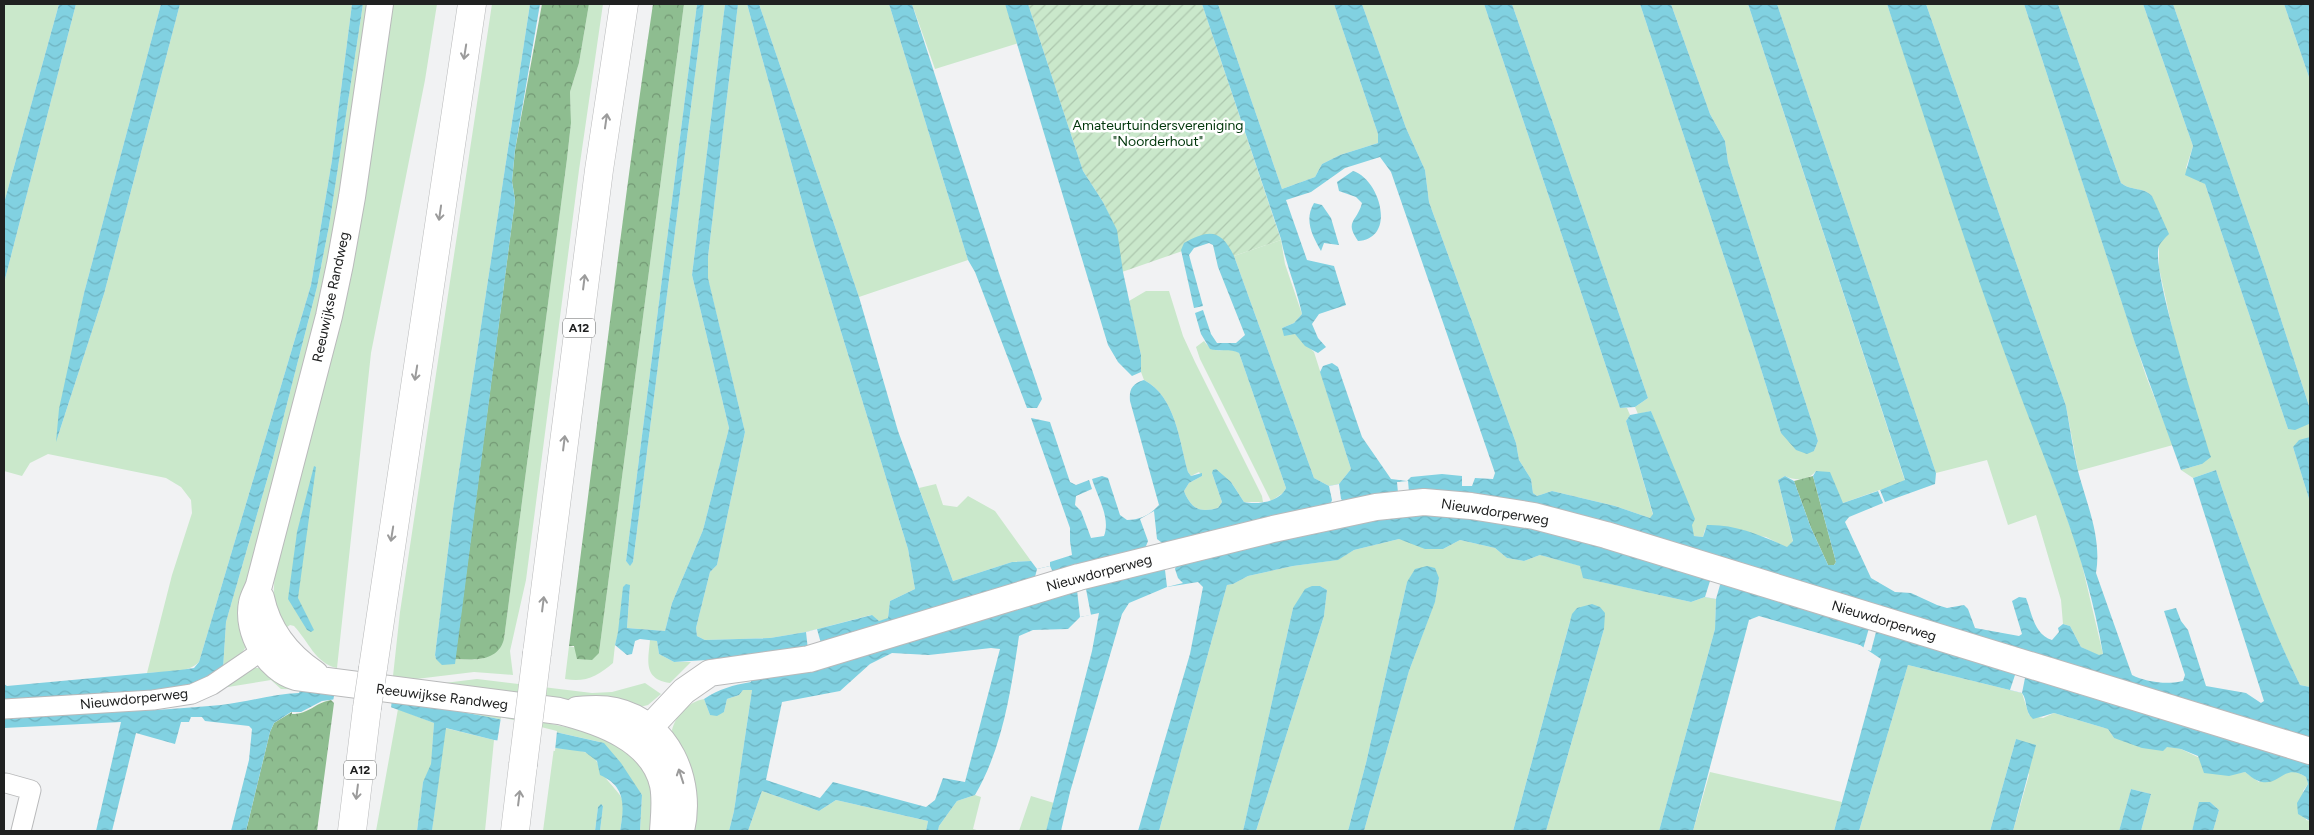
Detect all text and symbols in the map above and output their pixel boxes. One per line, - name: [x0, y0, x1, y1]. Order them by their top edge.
- one-way arrow: [459, 44, 469, 60]
- one-way arrow: [601, 113, 611, 129]
- park label: Amateurtuindersvereniging "Noorderhout": [1073, 117, 1243, 150]
- one-way arrow: [435, 204, 445, 220]
- street label: Reeuwijkse Randweg: [309, 230, 353, 364]
- one-way arrow: [580, 274, 590, 290]
- road number: A12: [563, 318, 595, 338]
- one-way arrow: [411, 365, 421, 381]
- one-way arrow: [559, 435, 569, 451]
- street label: Nieuwdorperweg: [1440, 495, 1550, 529]
- one-way arrow: [387, 526, 397, 542]
- street label: Nieuwdorperweg: [1044, 551, 1154, 595]
- one-way arrow: [538, 597, 548, 613]
- street label: Nieuwdorperweg: [1830, 597, 1938, 645]
- street label: Reeuwijkse Randweg: [375, 680, 509, 714]
- street label: Nieuwdorperweg: [79, 685, 189, 713]
- road number: A12: [344, 760, 376, 780]
- one-way arrow: [675, 768, 685, 784]
- one-way arrow: [352, 783, 362, 799]
- one-way arrow: [514, 791, 524, 807]

